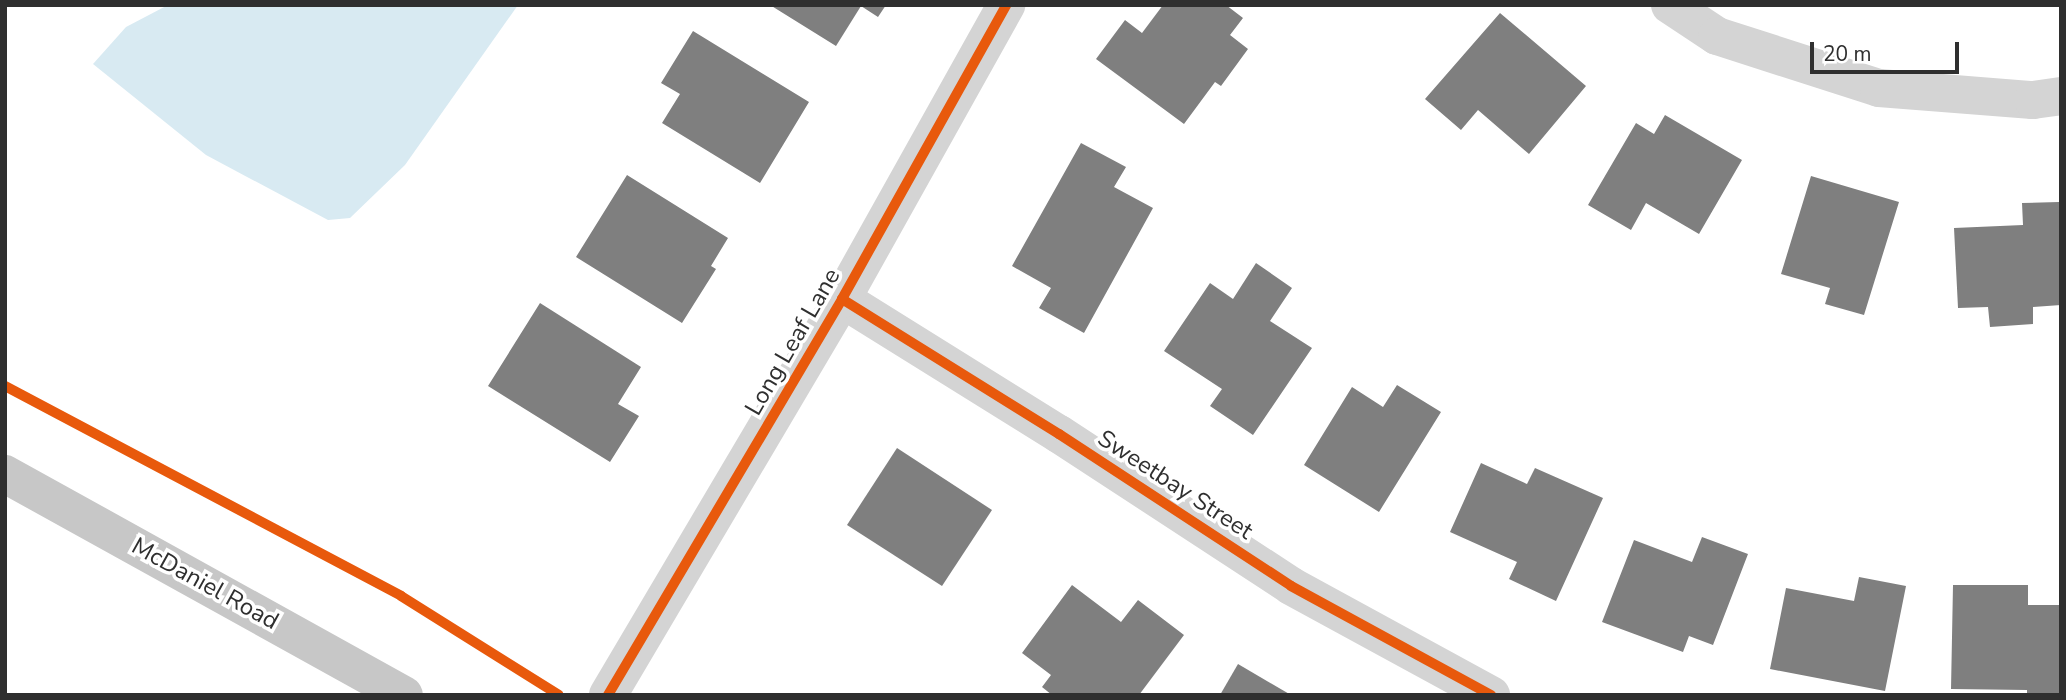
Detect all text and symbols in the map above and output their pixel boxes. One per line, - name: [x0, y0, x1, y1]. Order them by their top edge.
- scale bar: [1814, 28, 1963, 72]
- text: 20 m: [1823, 40, 1872, 68]
- street label: Long Leaf Lane: [739, 263, 847, 421]
- street label: Sweetbay Street: [1092, 424, 1258, 546]
- street label: McDaniel Road: [127, 532, 283, 636]

